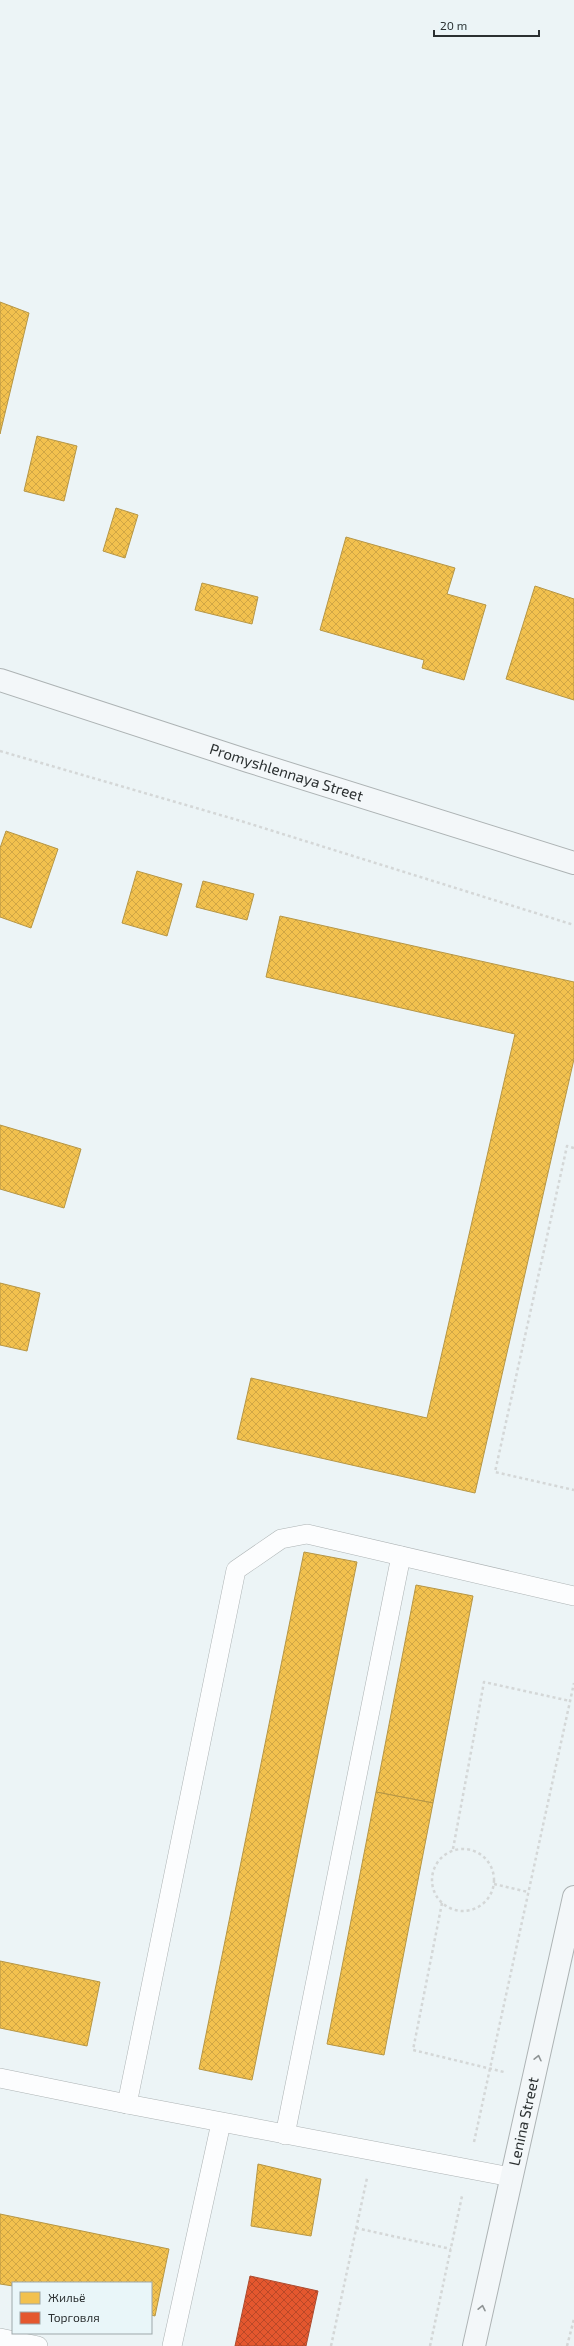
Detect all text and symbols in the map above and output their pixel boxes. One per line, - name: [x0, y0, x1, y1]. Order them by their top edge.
- scale bar: [434, 12, 539, 38]
- text: 20 m: [440, 18, 467, 32]
- street label: Promyshlennaya Street: [208, 739, 366, 805]
- one-way arrow: [534, 2055, 542, 2061]
- street label: Lenina Street: [504, 2075, 542, 2167]
- legend: [12, 2282, 152, 2334]
- text: Жильё: [48, 2290, 85, 2304]
- one-way arrow: [478, 2305, 486, 2311]
- text: Торговля: [48, 2310, 100, 2324]

